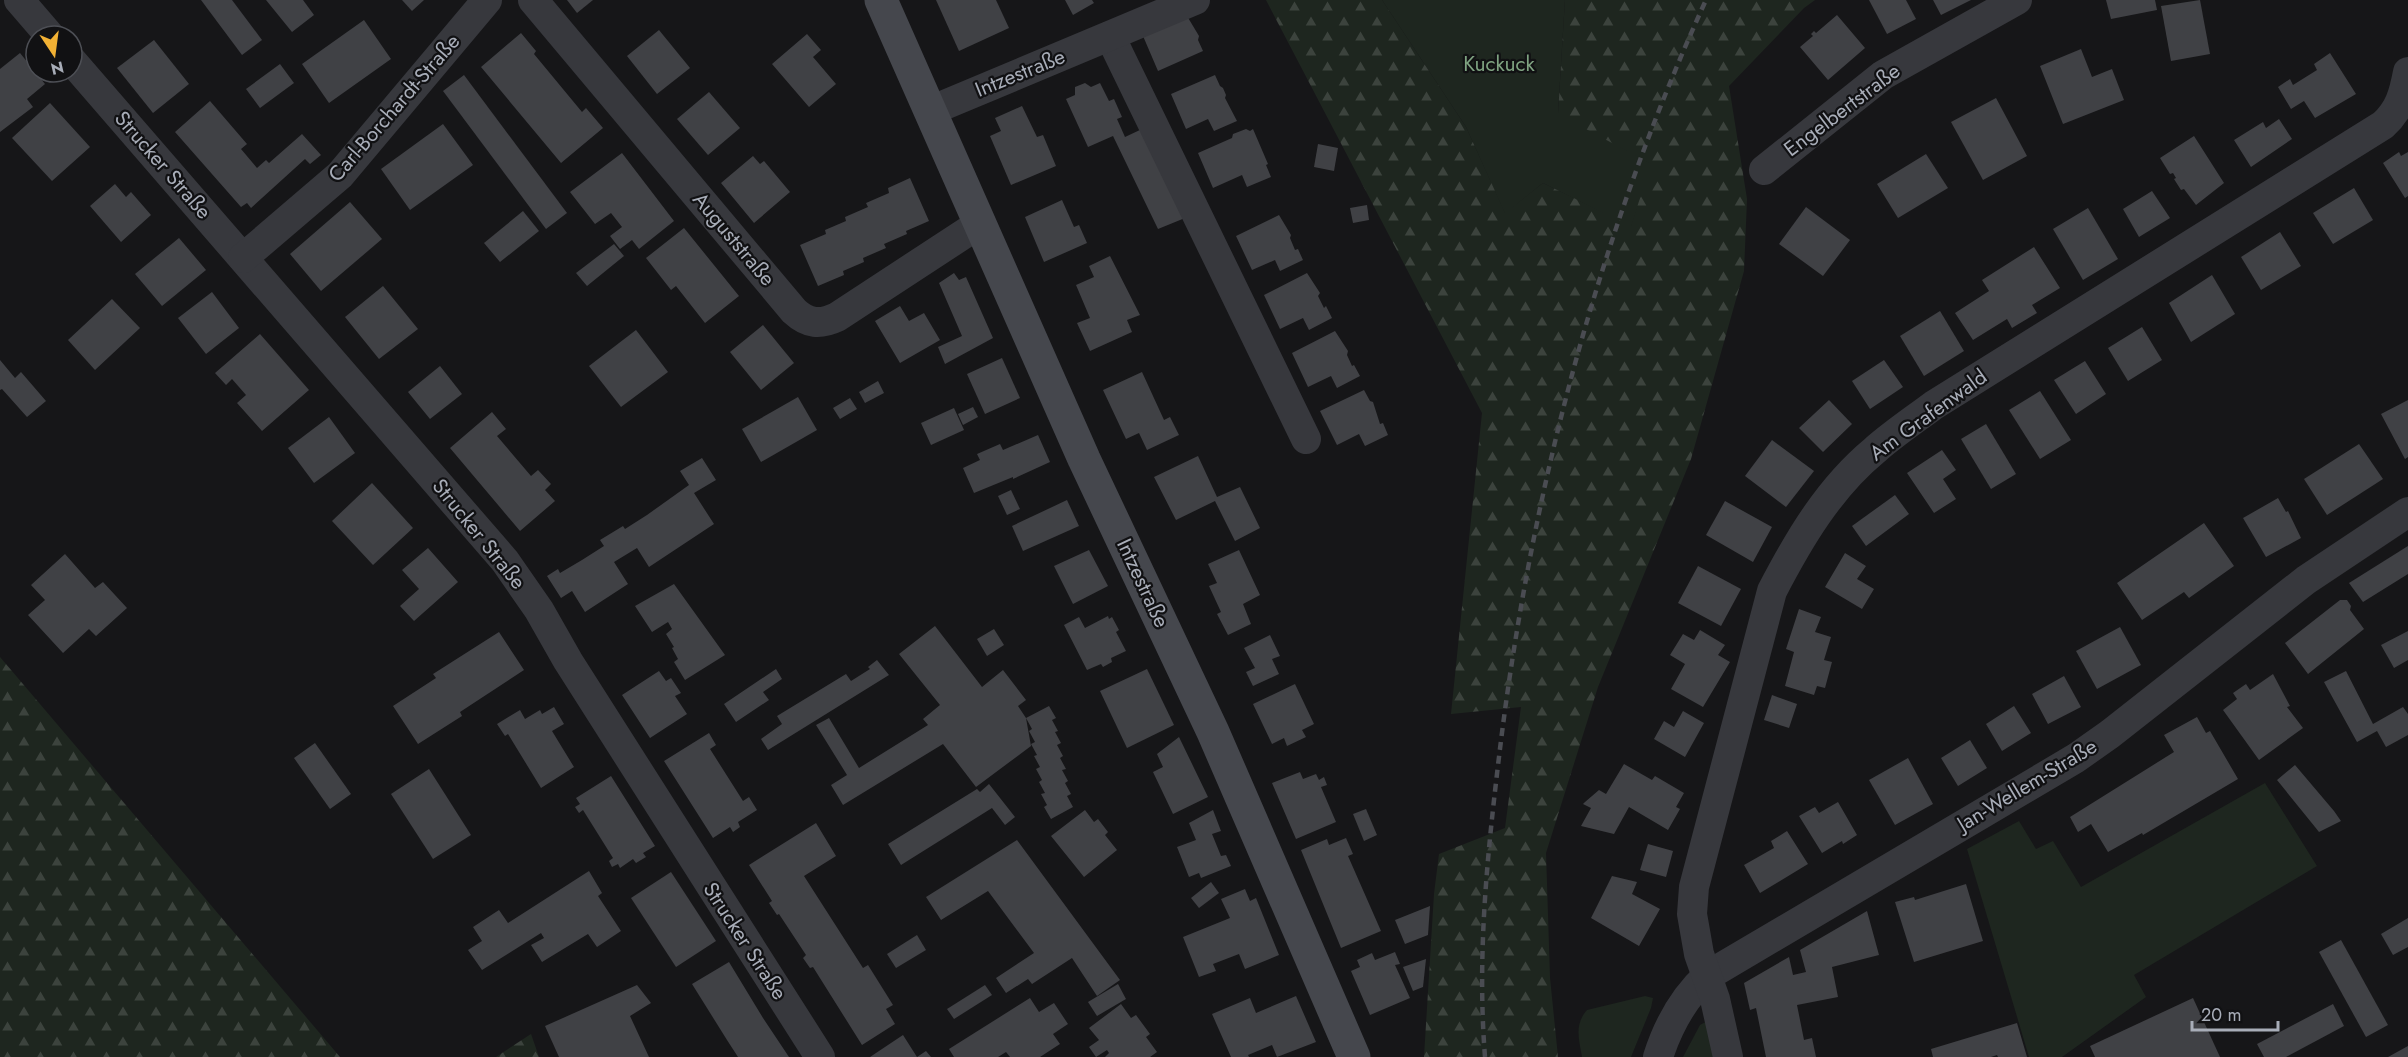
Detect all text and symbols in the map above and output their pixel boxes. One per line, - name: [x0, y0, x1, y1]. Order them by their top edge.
- north arrow: [24, 24, 84, 84]
- street label: Carl-Borchardt-Straße: [321, 27, 467, 189]
- street label: Intzestraße: [970, 41, 1070, 105]
- park label: Kuckuck: [1463, 49, 1536, 79]
- text: N: [48, 55, 66, 81]
- street label: Engelbertstraße: [1778, 56, 1907, 164]
- street label: Strucker Straße: [108, 104, 219, 226]
- street label: Auguststraße: [686, 186, 782, 293]
- street label: Am Grafenwald: [1863, 362, 1993, 468]
- street label: Strucker Straße: [425, 472, 533, 596]
- street label: Intzestraße: [1109, 534, 1177, 632]
- street label: Jan-Wellem-Straße: [1949, 731, 2103, 840]
- street label: Strucker Straße: [696, 876, 794, 1006]
- scale bar: [2192, 994, 2278, 1032]
- text: 20 m: [2201, 1002, 2241, 1028]

